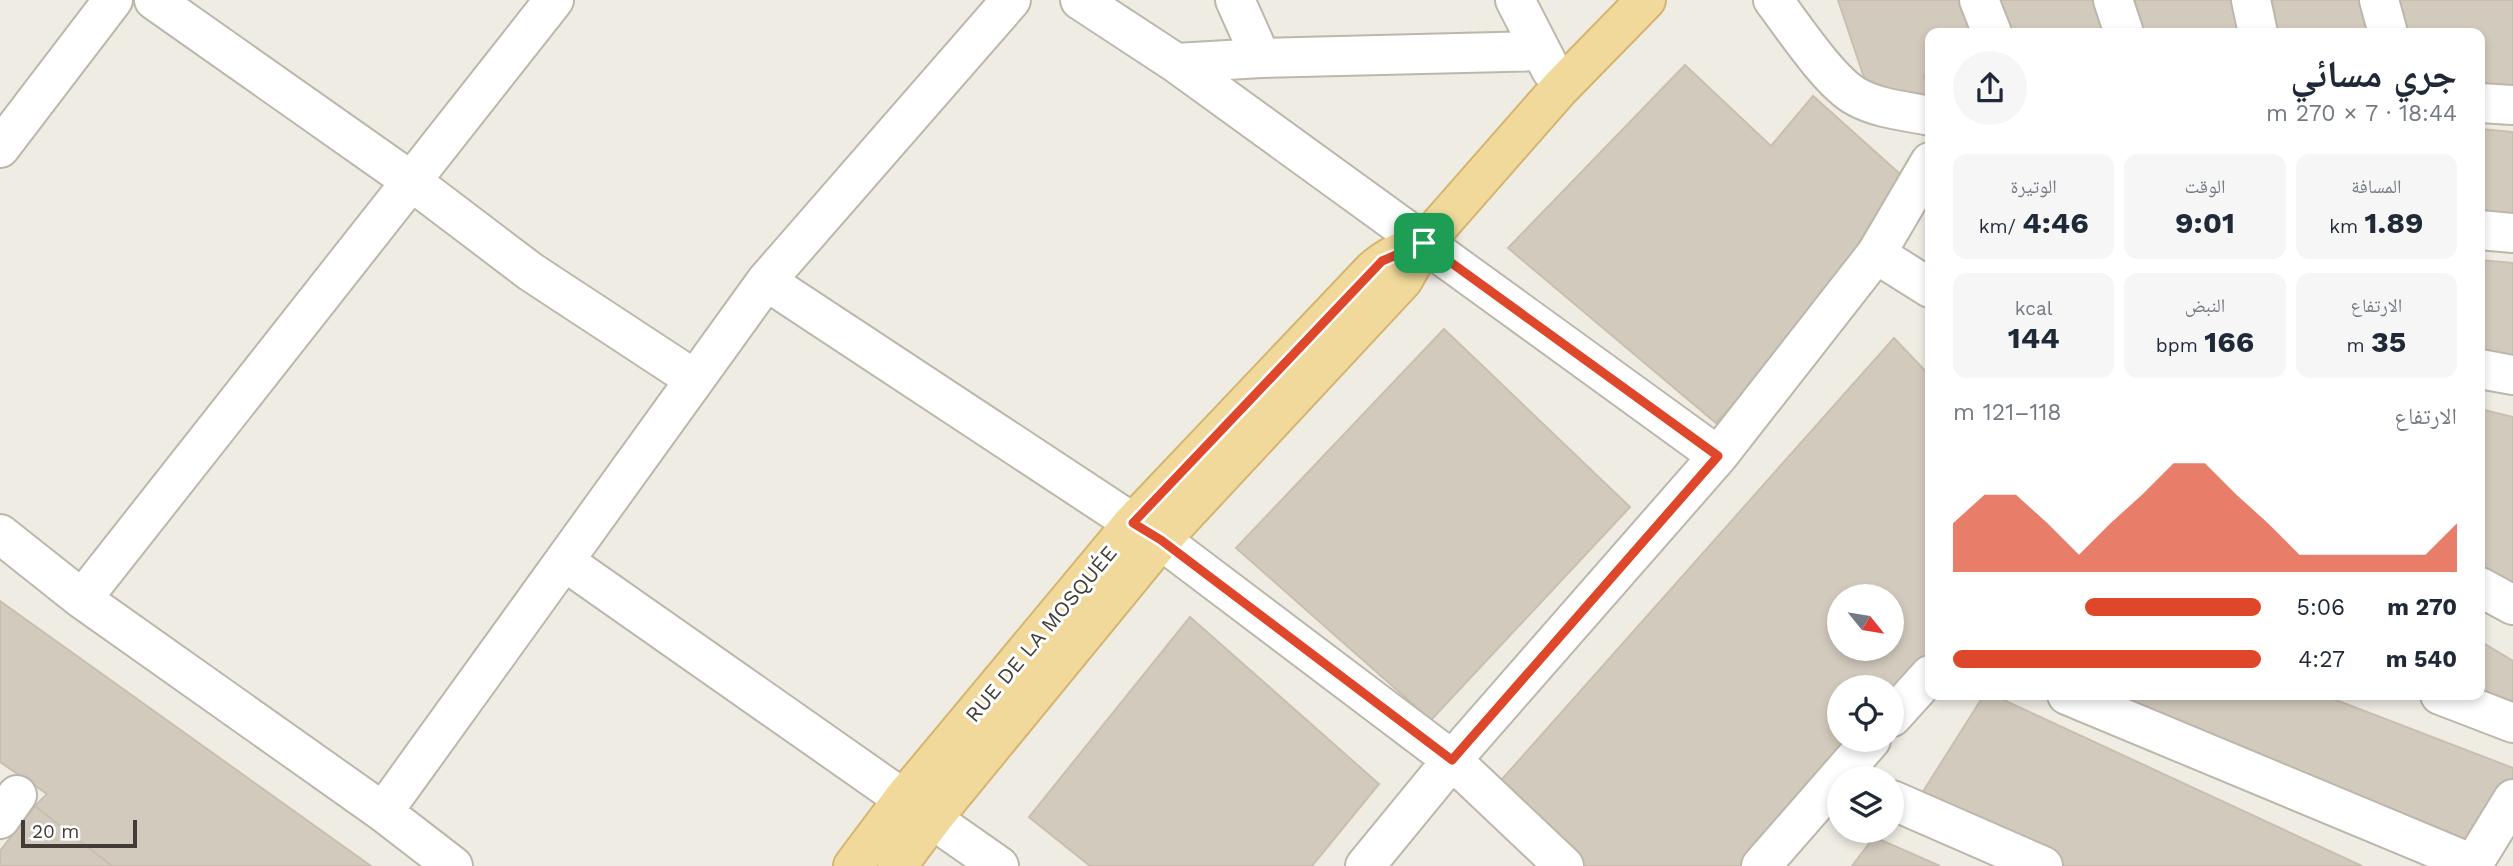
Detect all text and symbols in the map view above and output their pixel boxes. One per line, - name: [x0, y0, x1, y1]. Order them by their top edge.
- button: share: [1953, 51, 2027, 125]
- text: جري مسائي: [2290, 52, 2457, 96]
- text: 18:44 · 7 × 270 m: [2266, 100, 2457, 127]
- text: الوتيرة: [2011, 175, 2057, 198]
- text: الوقت: [2185, 175, 2225, 198]
- text: المسافة: [2351, 175, 2402, 198]
- text: 4:46: [2022, 205, 2089, 240]
- text: 9:01: [2175, 205, 2235, 240]
- text: 1.89: [2365, 205, 2423, 240]
- pin: [1394, 213, 1454, 273]
- text: /km: [1979, 215, 2022, 238]
- text: km: [2329, 215, 2365, 238]
- icon: arrive: [1405, 224, 1443, 262]
- text: النبض: [2185, 294, 2225, 317]
- text: الارتفاع: [2350, 294, 2402, 317]
- text: kcal: [2015, 297, 2053, 320]
- text: 144: [2008, 320, 2060, 355]
- text: 166: [2204, 324, 2254, 359]
- text: 35: [2371, 324, 2406, 359]
- text: bpm: [2156, 334, 2204, 357]
- text: m: [2346, 334, 2371, 357]
- text: 118–121 m: [1953, 399, 2062, 426]
- text: الارتفاع: [2394, 403, 2457, 430]
- street label: RUE DE LA MOSQUÉE: [960, 540, 1122, 727]
- north arrow: [1827, 584, 1904, 662]
- map controls: [1827, 584, 1904, 843]
- text: 5:06: [2297, 594, 2345, 621]
- text: 270 m: [2387, 594, 2457, 621]
- text: 4:27: [2298, 646, 2345, 673]
- text: 540 m: [2386, 646, 2457, 673]
- button: locate: [1827, 675, 1904, 752]
- button: layers: [1827, 766, 1904, 843]
- scale bar: [21, 817, 136, 849]
- text: 20 m: [32, 820, 79, 843]

